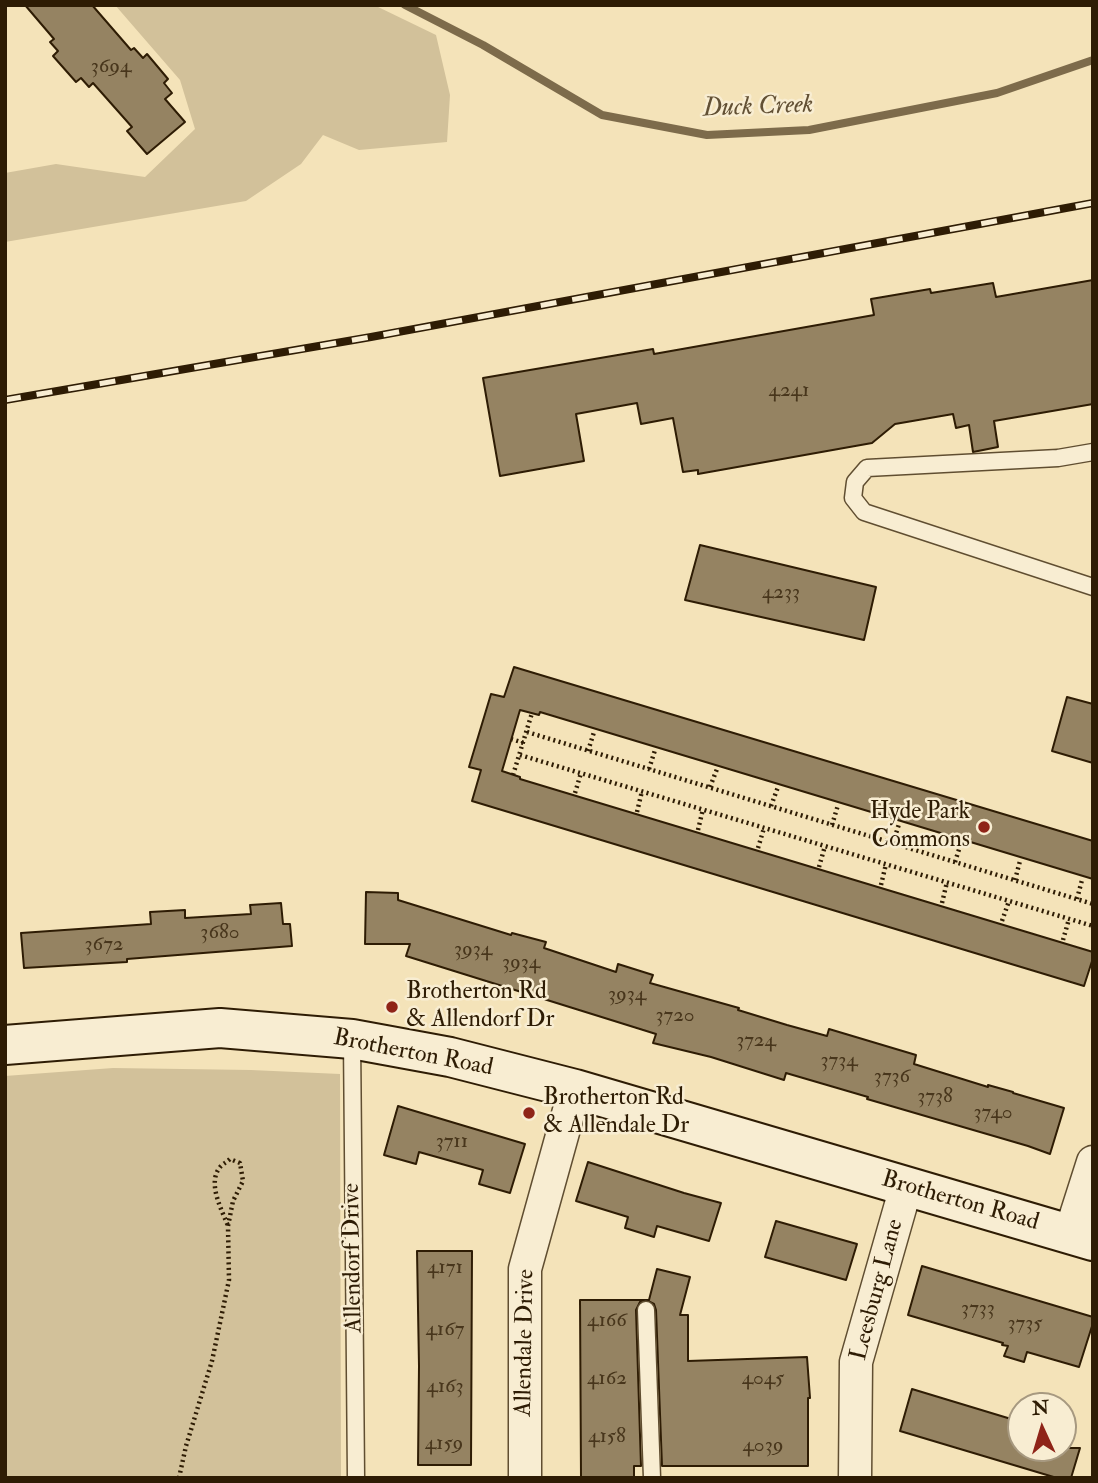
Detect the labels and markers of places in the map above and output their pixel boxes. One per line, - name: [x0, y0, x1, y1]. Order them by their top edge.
- place label: Hyde Park Commons: [870, 799, 970, 855]
- marker: Hyde Park Commons: [976, 819, 992, 835]
- place label: Brotherton Rd & Allendorf Dr: [406, 979, 555, 1035]
- marker: Brotherton Rd & Allendorf Dr: [384, 999, 400, 1015]
- place label: Brotherton Rd & Allendale Dr: [543, 1085, 689, 1141]
- marker: Brotherton Rd & Allendale Dr: [521, 1105, 537, 1121]

